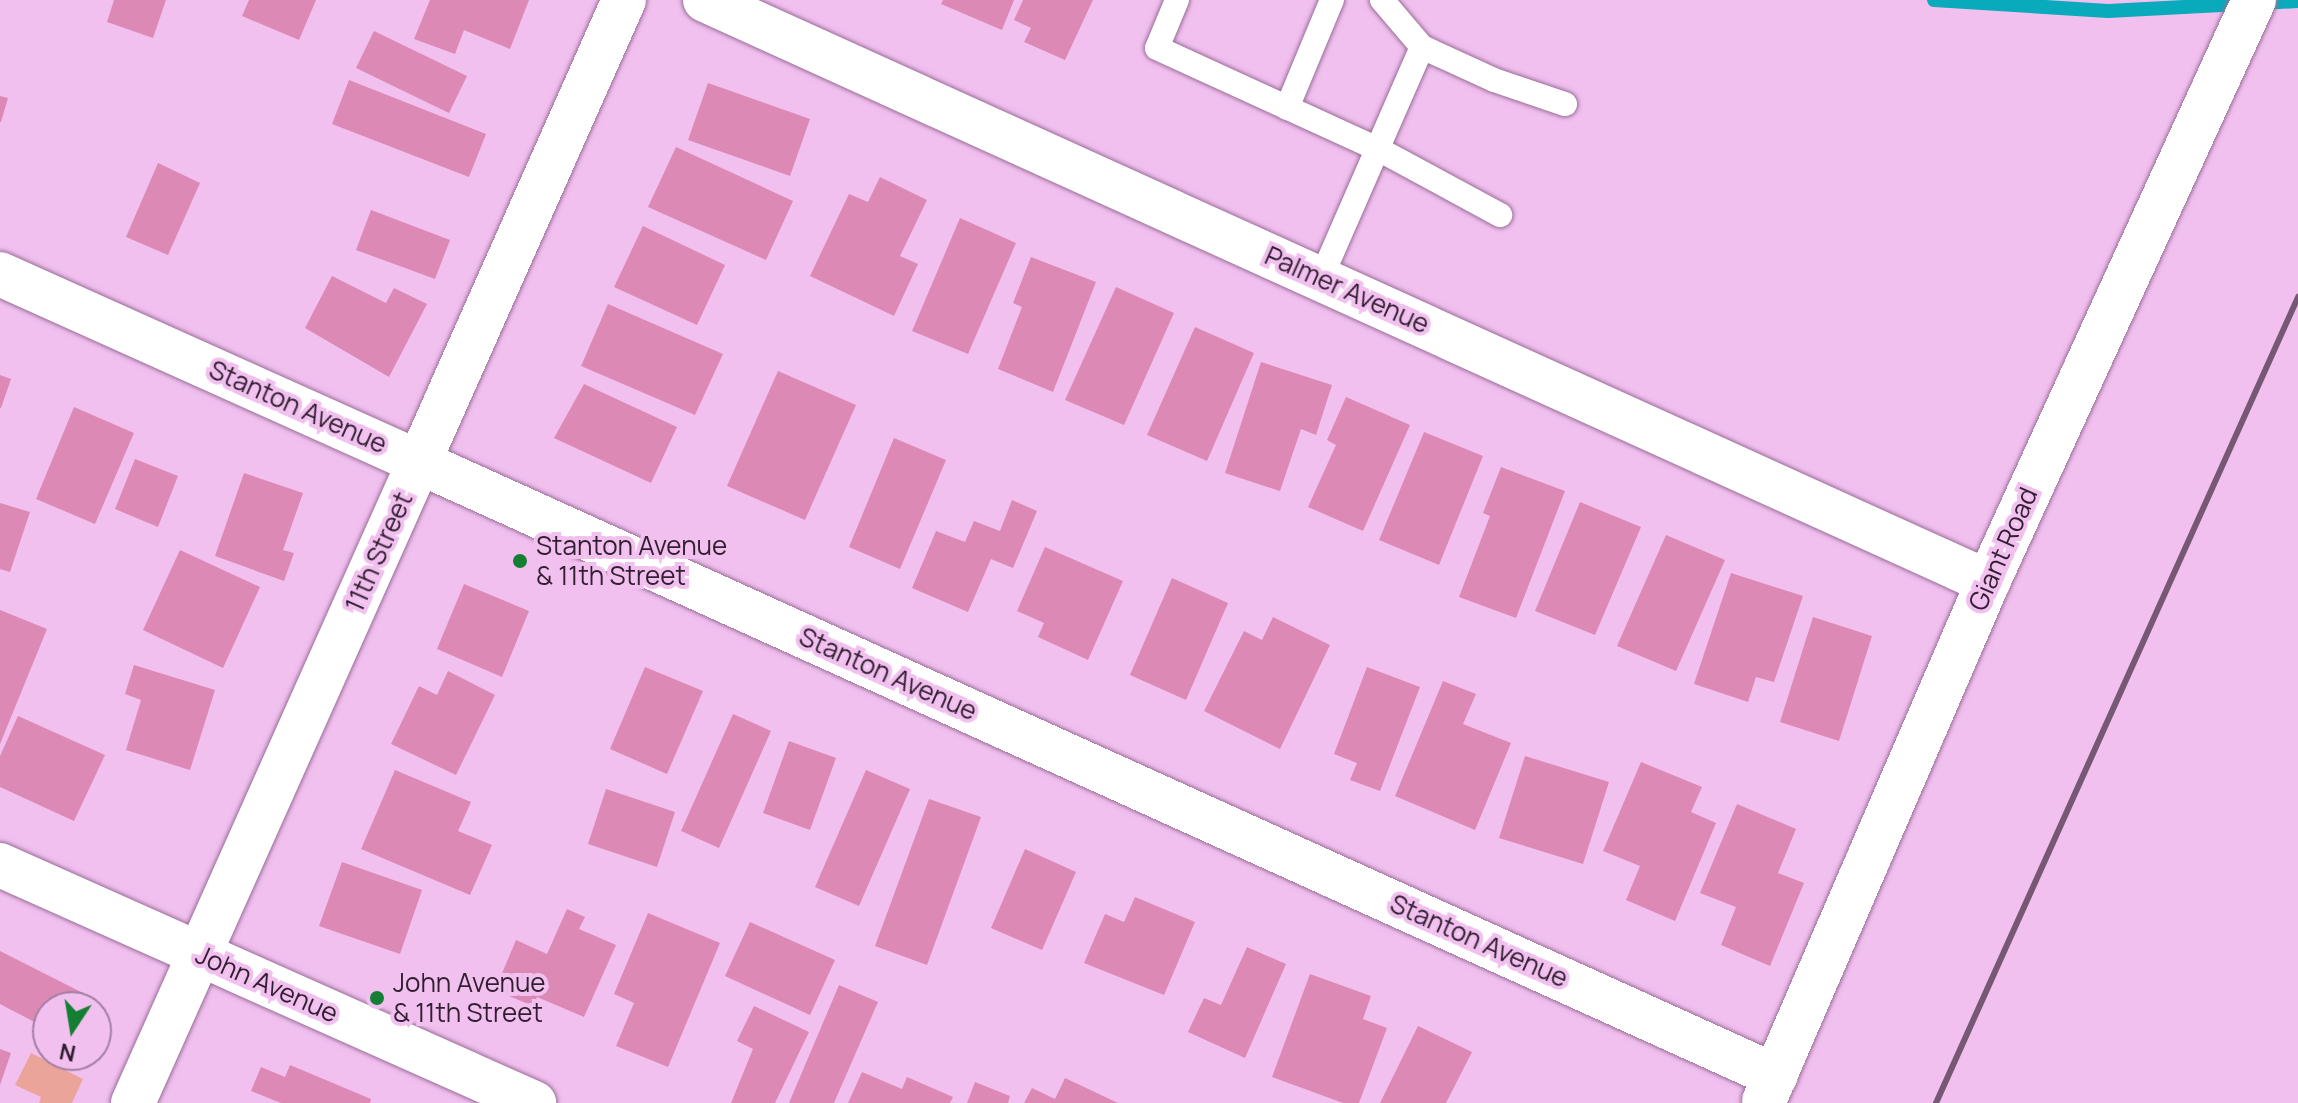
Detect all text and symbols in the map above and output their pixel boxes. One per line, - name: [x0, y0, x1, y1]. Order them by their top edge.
- street label: Palmer Avenue: [1260, 240, 1434, 340]
- street label: Stanton Avenue: [204, 354, 392, 460]
- street label: Giant Road: [1962, 483, 2044, 615]
- street label: 11th Street: [339, 487, 419, 617]
- place label: Stanton Avenue & 11th Street: [536, 530, 727, 592]
- marker: Stanton Avenue & 11th Street: [511, 552, 529, 570]
- street label: Stanton Avenue: [794, 621, 982, 727]
- street label: Stanton Avenue: [1385, 888, 1573, 994]
- street label: John Avenue: [191, 939, 343, 1029]
- place label: John Avenue & 11th Street: [393, 967, 546, 1028]
- marker: John Avenue & 11th Street: [368, 989, 386, 1007]
- north arrow: [32, 991, 112, 1071]
- text: N: [57, 1036, 78, 1069]

